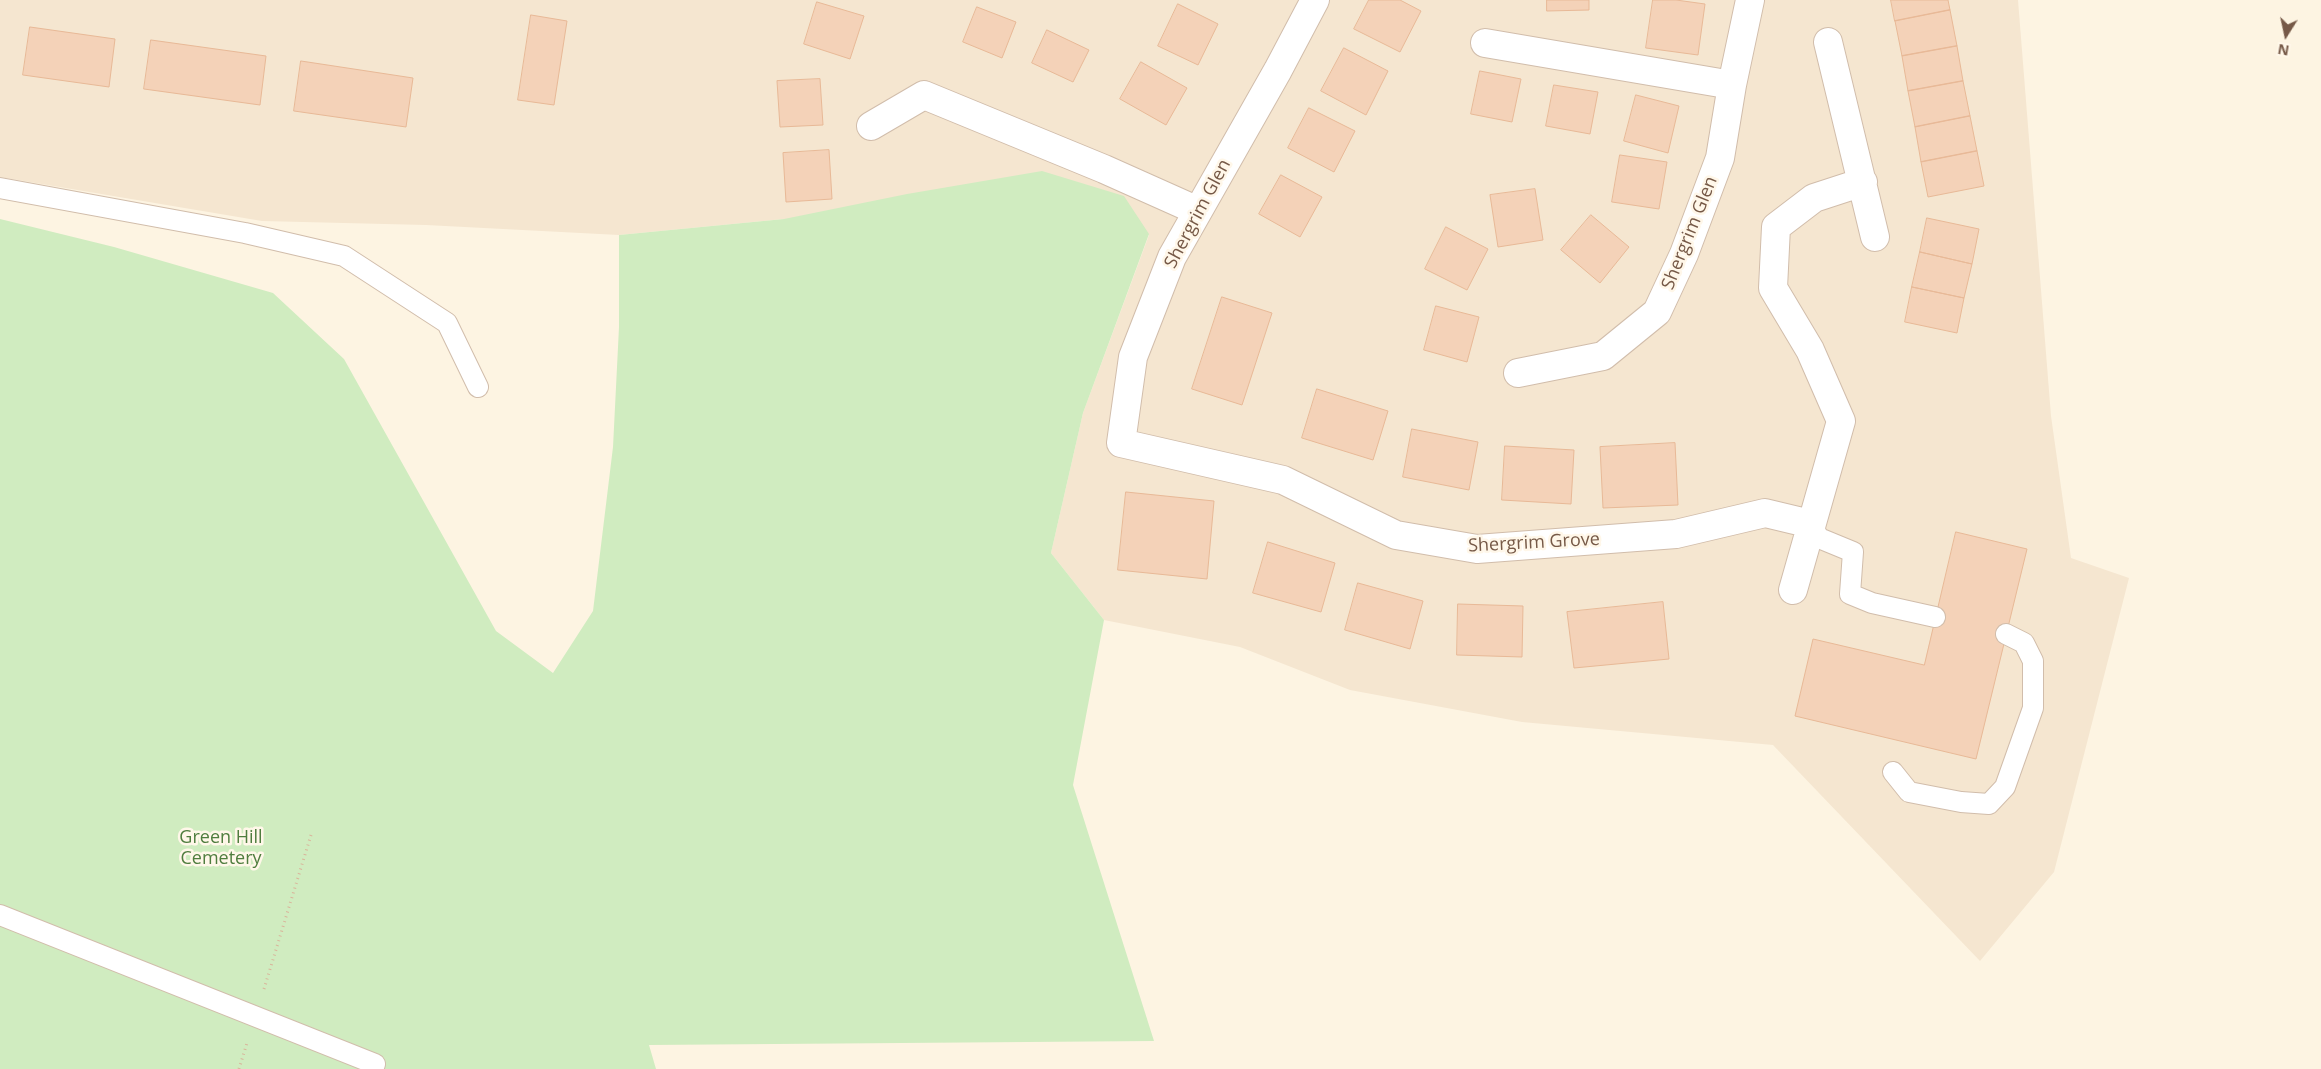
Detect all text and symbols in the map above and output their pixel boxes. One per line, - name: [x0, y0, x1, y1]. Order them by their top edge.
- north arrow: [2261, 10, 2311, 60]
- text: N: [2276, 40, 2291, 61]
- street label: Shergrim Glen: [1160, 156, 1236, 272]
- street label: Shergrim Glen: [1657, 173, 1723, 293]
- street label: Shergrim Grove: [1468, 529, 1600, 557]
- park label: Green Hill Cemetery: [179, 827, 263, 870]

